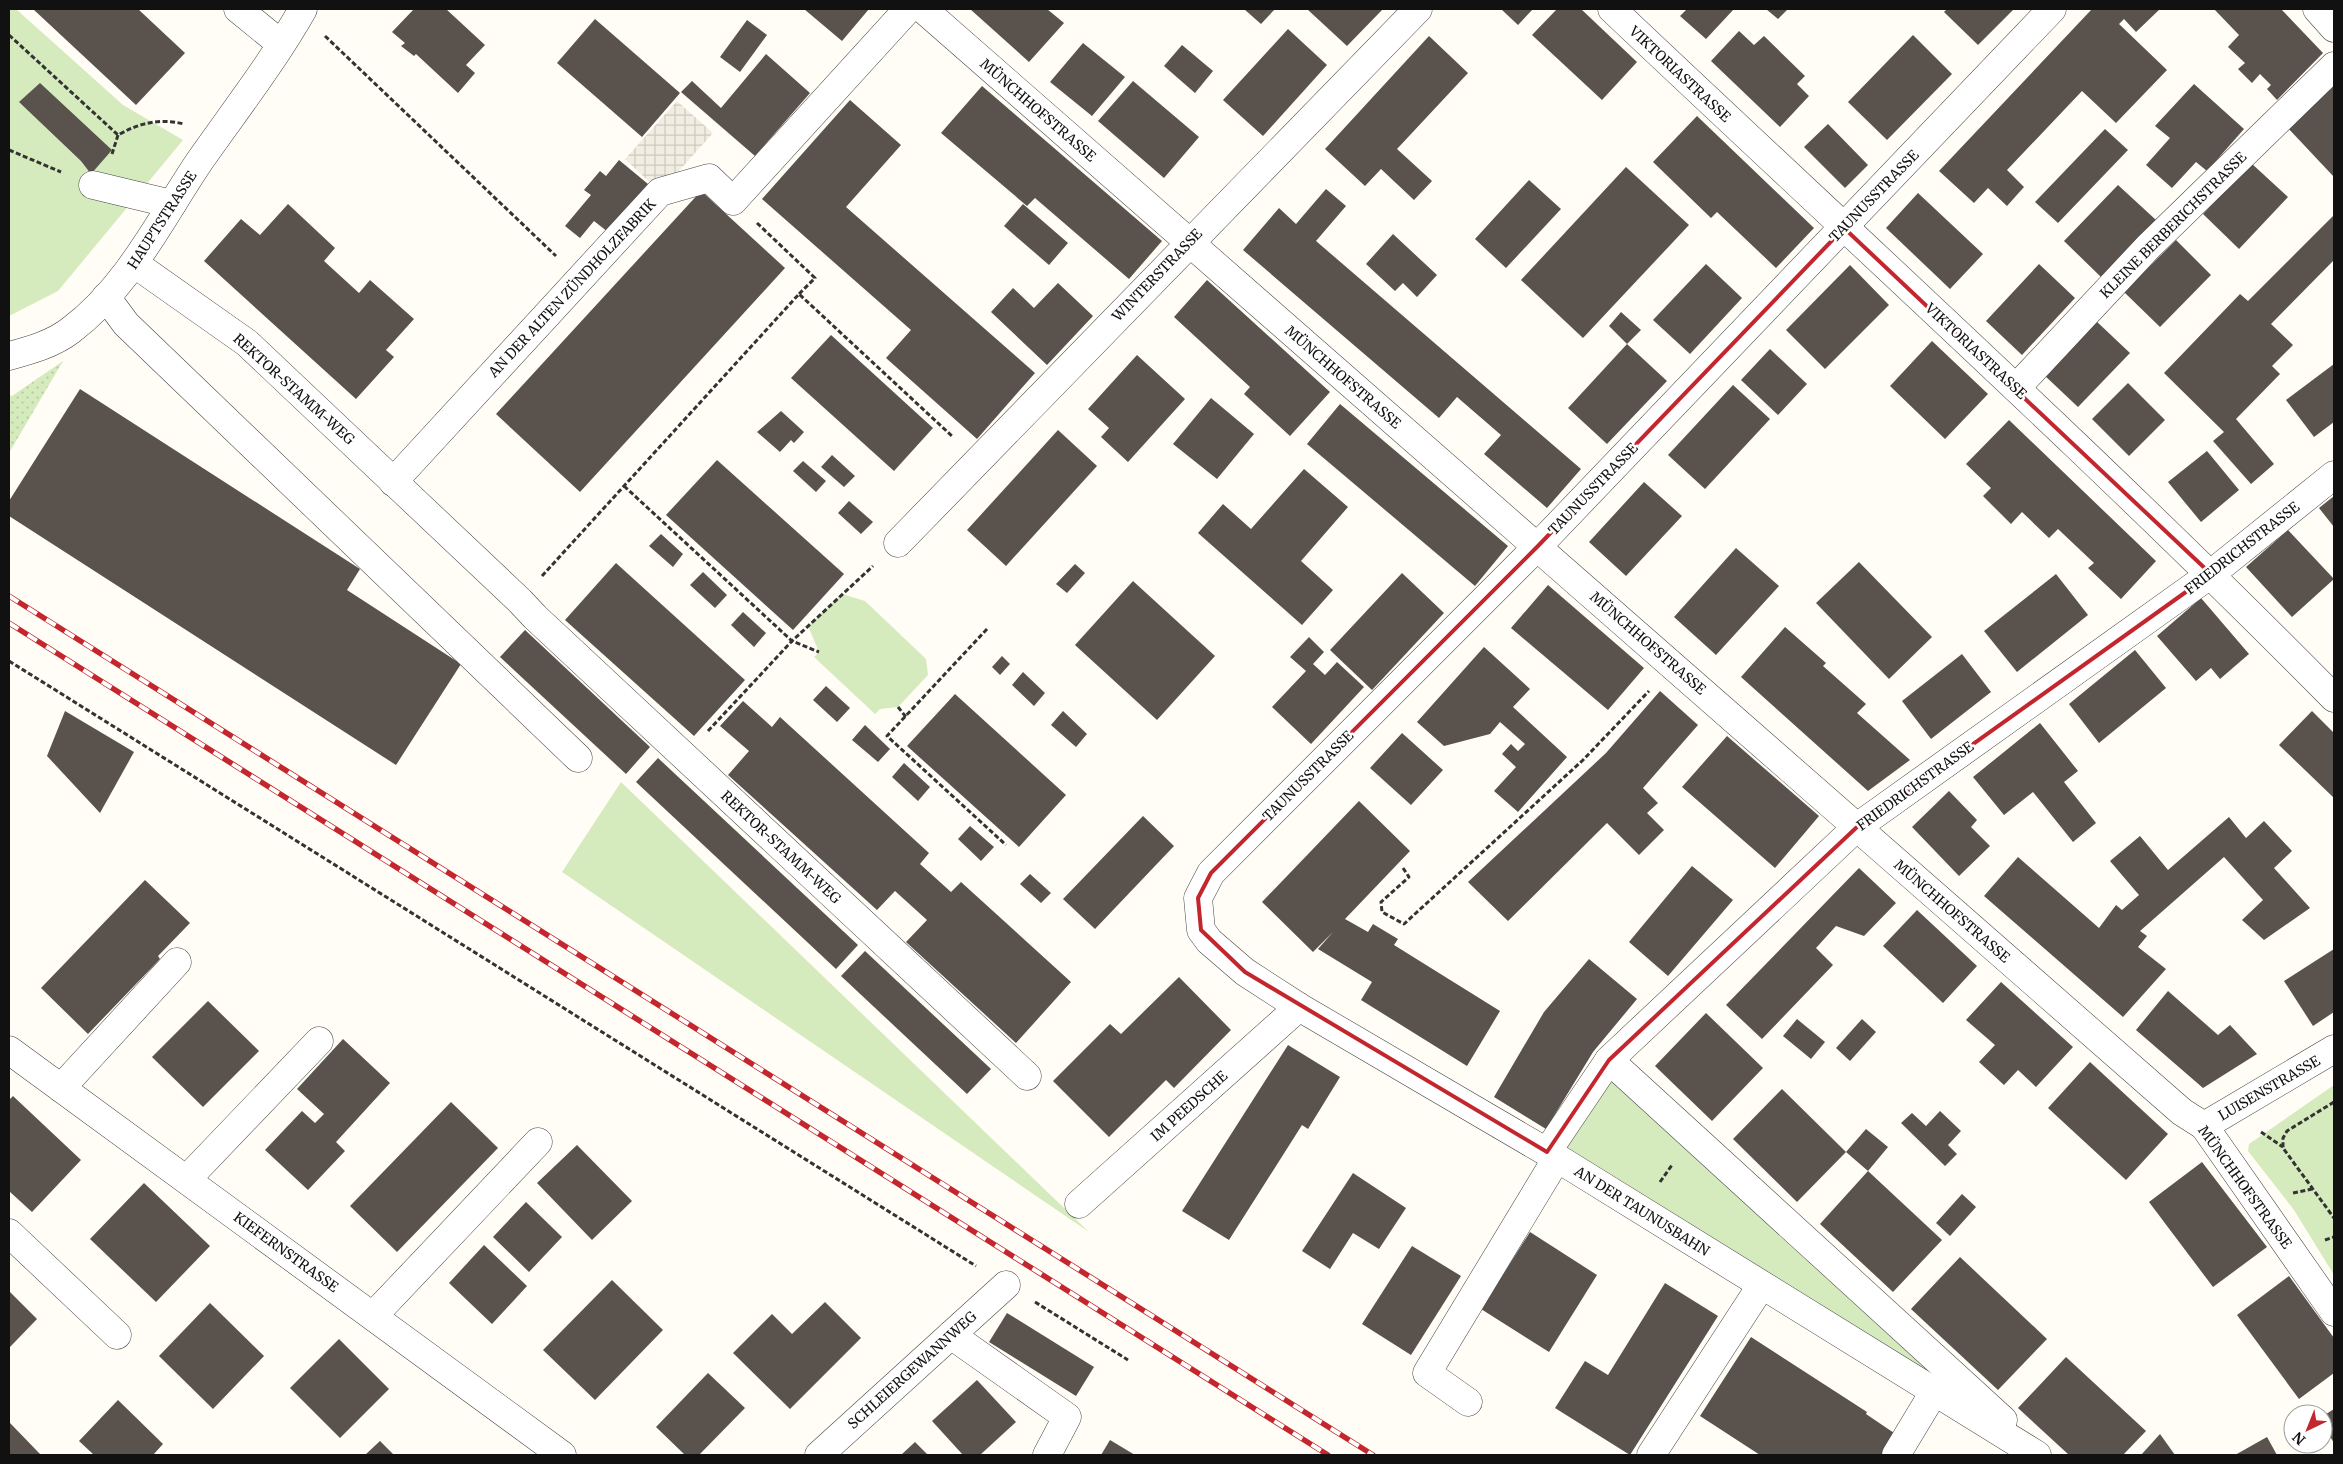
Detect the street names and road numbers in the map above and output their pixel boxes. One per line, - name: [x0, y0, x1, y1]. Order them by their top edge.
- street label: VIKTORIASTRASSE: [1625, 22, 1735, 126]
- street label: MÜNCHHOFSTRASSE: [976, 55, 1100, 165]
- street label: TAUNUSSTRASSE: [1825, 146, 1923, 246]
- street label: KLEINE BERBERICHSTRASSE: [2096, 148, 2250, 302]
- street label: HAUPTSTRASSE: [124, 168, 200, 272]
- street label: AN DER ALTEN ZÜNDHOLZFABRIK: [484, 194, 660, 382]
- street label: WINTERSTRASSE: [1107, 225, 1206, 326]
- street label: VIKTORIASTRASSE: [1921, 299, 2031, 403]
- street label: MÜNCHHOFSTRASSE: [1281, 322, 1405, 432]
- street label: REKTOR-STAMM-WEG: [229, 330, 359, 448]
- street label: TAUNUSSTRASSE: [1544, 439, 1642, 539]
- street label: FRIEDRICHSTRASSE: [2181, 498, 2303, 598]
- street label: MÜNCHHOFSTRASSE: [1586, 588, 1710, 698]
- street label: TAUNUSSTRASSE: [1259, 727, 1357, 825]
- street label: FRIEDRICHSTRASSE: [1853, 737, 1977, 835]
- street label: REKTOR-STAMM-WEG: [717, 787, 845, 907]
- street label: MÜNCHHOFSTRASSE: [1890, 856, 2014, 966]
- street label: LUISENSTRASSE: [2215, 1052, 2323, 1124]
- street label: IM PEEDSCHE: [1147, 1067, 1231, 1145]
- street label: MÜNCHHOFSTRASSE: [2194, 1122, 2296, 1252]
- street label: AN DER TAUNUSBAHN: [1570, 1162, 1713, 1260]
- street label: KIEFERNSTRASSE: [230, 1208, 342, 1296]
- street label: SCHLEIERGEWANNWEG: [844, 1307, 980, 1433]

